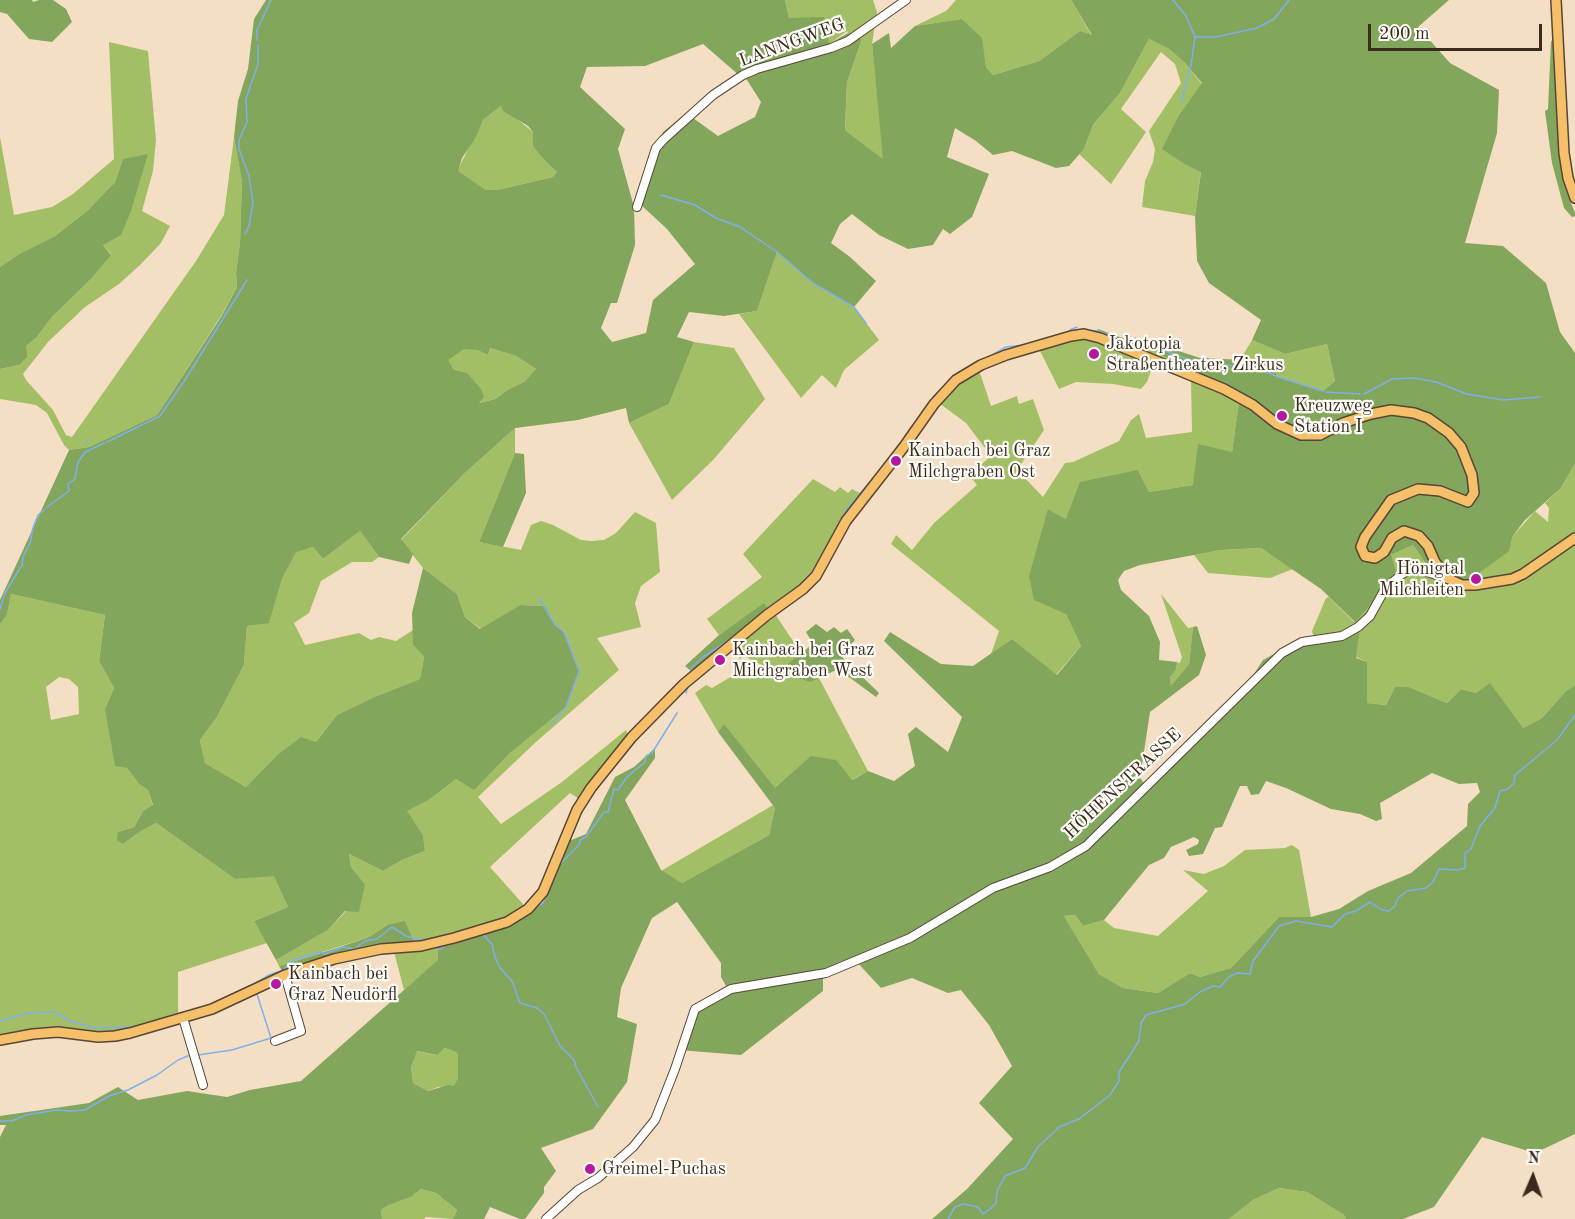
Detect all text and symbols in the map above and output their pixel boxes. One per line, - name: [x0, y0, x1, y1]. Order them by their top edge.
- scale bar: [1371, 12, 1545, 50]
- street label: LANNGWEG: [736, 14, 848, 72]
- text: 200 m: [1379, 25, 1430, 43]
- place label: Jakotopia Straßentheater, Zirkus: [1106, 333, 1283, 376]
- marker: Jakotopia Straßentheater, Zirkus: [1087, 347, 1101, 361]
- place label: Kreuzweg Station I: [1294, 395, 1372, 438]
- marker: Kreuzweg Station I: [1275, 409, 1289, 423]
- place label: Kainbach bei Graz Milchgraben Ost: [908, 440, 1050, 482]
- marker: Kainbach bei Graz Milchgraben Ost: [889, 454, 903, 468]
- place label: Hönigtal Milchleiten: [1379, 558, 1464, 600]
- marker: Hönigtal Milchleiten: [1469, 572, 1483, 586]
- place label: Kainbach bei Graz Milchgraben West: [732, 639, 874, 682]
- marker: Kainbach bei Graz Milchgraben West: [713, 653, 727, 667]
- street label: HÖHENSTRASSE: [1060, 724, 1186, 844]
- place label: Kainbach bei Graz Neudörfl: [288, 963, 397, 1006]
- marker: Kainbach bei Graz Neudörfl: [269, 977, 283, 991]
- north arrow: [1503, 1147, 1563, 1207]
- text: N: [1527, 1151, 1540, 1167]
- place label: Greimel-Puchas: [602, 1158, 726, 1180]
- marker: Greimel-Puchas: [583, 1162, 597, 1176]

